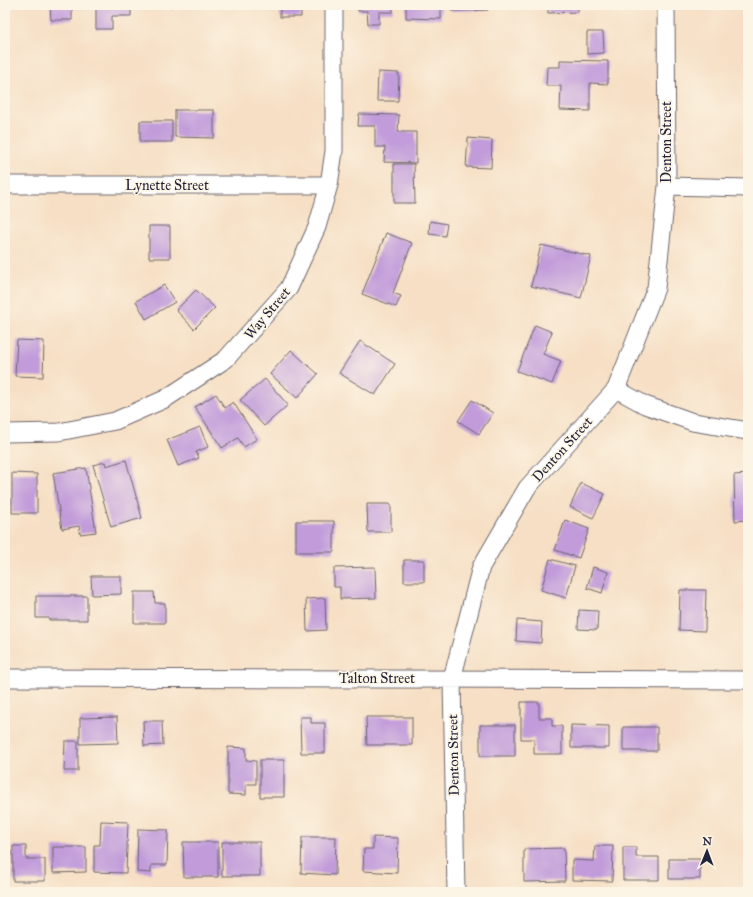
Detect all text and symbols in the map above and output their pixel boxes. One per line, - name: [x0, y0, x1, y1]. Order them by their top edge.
- street label: Denton Street: [658, 101, 675, 183]
- street label: Lynette Street: [125, 177, 209, 194]
- street label: Way Street: [241, 284, 294, 343]
- street label: Denton Street: [529, 413, 596, 485]
- street label: Talton Street: [339, 670, 415, 687]
- street label: Denton Street: [444, 714, 463, 796]
- north arrow: [687, 831, 727, 871]
- text: N: [702, 835, 713, 848]

